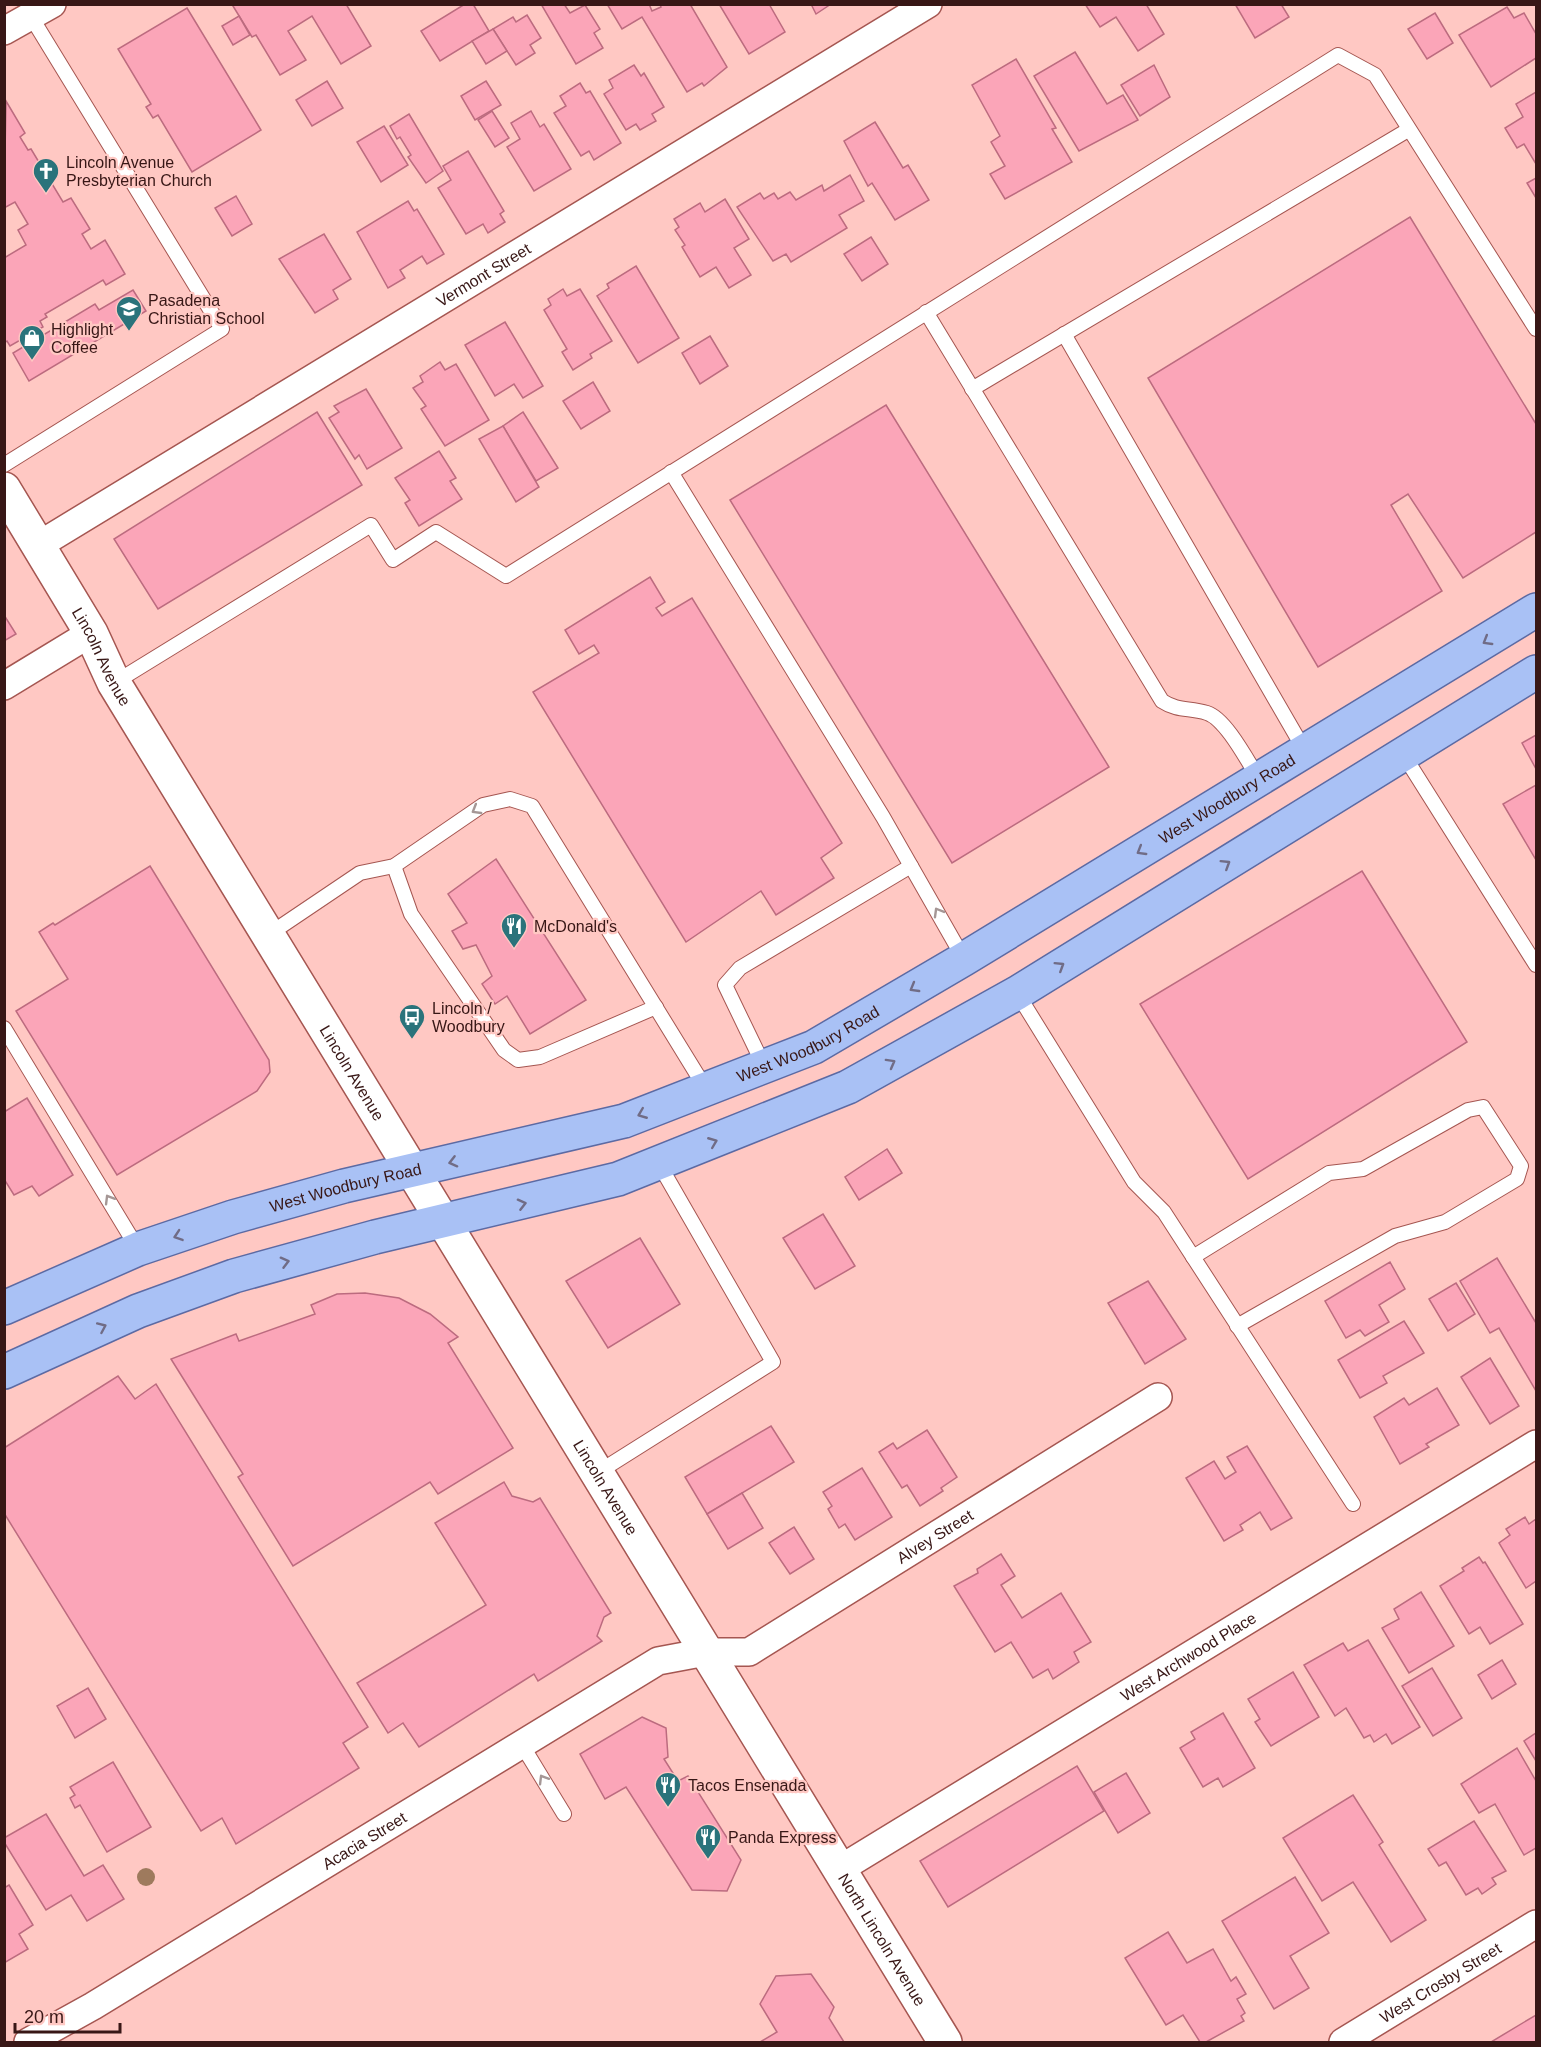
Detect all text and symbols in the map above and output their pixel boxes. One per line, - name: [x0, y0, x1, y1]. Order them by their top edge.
- place label: Lincoln Avenue Presbyterian Church: [66, 154, 212, 189]
- church icon: Lincoln Avenue Presbyterian Church: [31, 156, 61, 194]
- street label: Vermont Street: [433, 239, 534, 310]
- place label: Pasadena Christian School: [148, 292, 265, 327]
- school or university icon: Pasadena Christian School: [114, 294, 144, 332]
- place label: Highlight Coffee: [51, 321, 114, 356]
- shop icon: Highlight Coffee: [17, 323, 47, 361]
- street label: Lincoln Avenue: [69, 604, 134, 709]
- one-way arrow: [1482, 633, 1493, 644]
- street label: West Woodbury Road: [1156, 751, 1298, 847]
- one-way arrow: [472, 803, 482, 814]
- one-way arrow: [1137, 844, 1147, 856]
- one-way arrow: [1220, 859, 1230, 871]
- one-way arrow: [934, 908, 945, 918]
- restaurant icon: McDonald's: [499, 911, 529, 949]
- place label: McDonald's: [534, 918, 617, 935]
- one-way arrow: [1054, 962, 1064, 974]
- one-way arrow: [910, 981, 920, 992]
- place label: Lincoln / Woodbury: [432, 1000, 505, 1035]
- bus stop icon: Lincoln / Woodbury: [397, 1002, 427, 1040]
- street label: West Woodbury Road: [734, 1002, 882, 1085]
- street label: Lincoln Avenue: [317, 1022, 388, 1123]
- one-way arrow: [885, 1059, 895, 1070]
- one-way arrow: [637, 1107, 648, 1119]
- one-way arrow: [707, 1137, 718, 1149]
- one-way arrow: [448, 1154, 458, 1167]
- street label: West Woodbury Road: [268, 1160, 423, 1215]
- one-way arrow: [104, 1195, 116, 1205]
- one-way arrow: [516, 1198, 526, 1211]
- one-way arrow: [173, 1228, 184, 1241]
- one-way arrow: [279, 1257, 290, 1269]
- one-way arrow: [95, 1322, 106, 1334]
- street label: Lincoln Avenue: [570, 1437, 641, 1538]
- street label: Alvey Street: [894, 1506, 976, 1566]
- street label: West Archwood Place: [1117, 1609, 1259, 1704]
- restaurant icon: Tacos Ensenada: [653, 1770, 683, 1808]
- one-way arrow: [539, 1775, 551, 1785]
- place label: Tacos Ensenada: [688, 1777, 806, 1794]
- street label: Acacia Street: [319, 1808, 410, 1873]
- restaurant icon: Panda Express: [693, 1822, 723, 1860]
- place label: Panda Express: [728, 1829, 837, 1846]
- street label: North Lincoln Avenue: [835, 1870, 929, 2009]
- street label: West Crosby Street: [1377, 1939, 1504, 2026]
- scale bar: [15, 1996, 120, 2034]
- text: 20 m: [24, 2007, 64, 2027]

